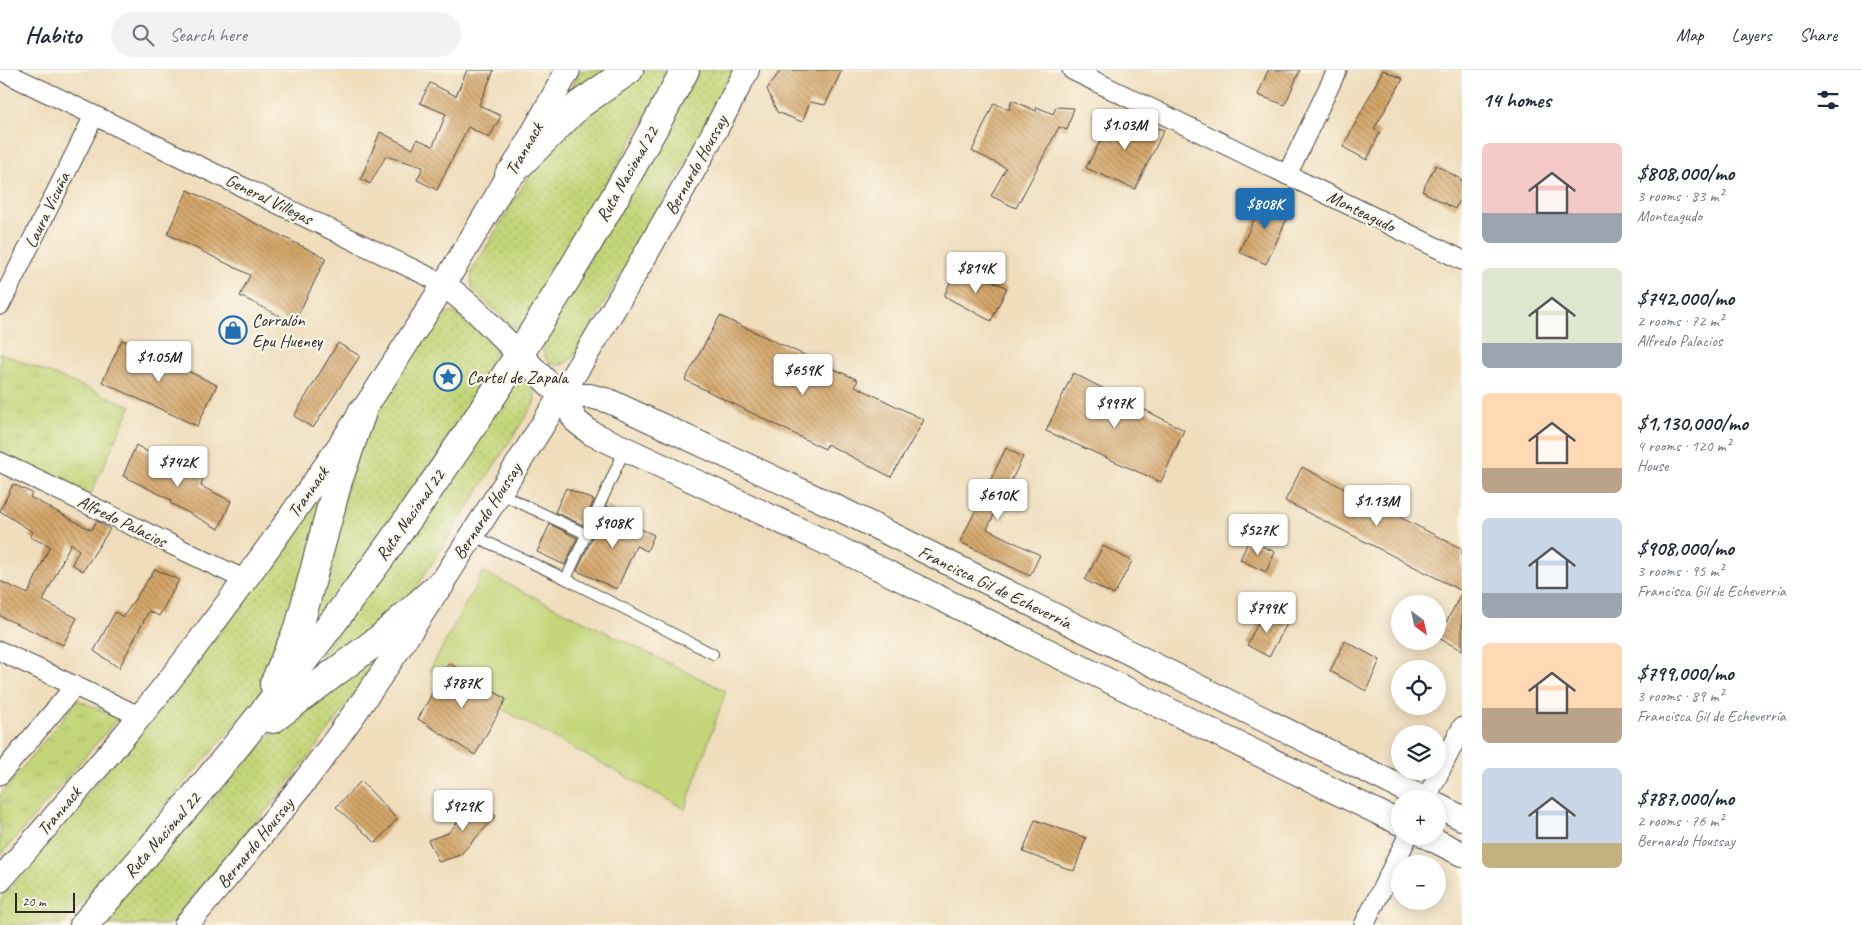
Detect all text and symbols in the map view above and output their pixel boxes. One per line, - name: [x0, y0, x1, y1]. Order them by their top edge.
- search box: [111, 12, 461, 57]
- text: Habito: [25, 20, 81, 50]
- icon: search: [129, 21, 157, 49]
- text: Search here: [169, 23, 247, 47]
- text: Map: [1676, 24, 1704, 46]
- text: Layers: [1732, 24, 1771, 46]
- text: Share: [1799, 24, 1837, 46]
- icon: filters: [1814, 86, 1842, 114]
- text: 14 homes: [1482, 87, 1551, 113]
- pin: $1.03M: [1084, 108, 1166, 151]
- street label: Bernardo Houssay: [660, 110, 733, 219]
- text: $1.03M: [1103, 115, 1147, 135]
- street label: Trannack: [500, 117, 549, 179]
- street label: Ruta Nacional 22: [591, 121, 664, 225]
- text: $808,000/mo: [1637, 160, 1734, 186]
- icon: home: [1522, 163, 1582, 223]
- street label: Laura Vicuña: [19, 168, 75, 251]
- street label: General Villegas: [222, 169, 318, 230]
- street label: Monteagudo: [1323, 185, 1400, 238]
- text: 3 rooms · 83 m²: [1637, 186, 1723, 206]
- pin: $808K: [1230, 188, 1300, 230]
- text: $808K: [1247, 194, 1283, 214]
- text: Monteagudo: [1637, 206, 1702, 226]
- pin: $814K: [941, 252, 1011, 294]
- text: $814K: [958, 258, 994, 278]
- text: $742,000/mo: [1637, 285, 1734, 311]
- icon: home: [1522, 288, 1582, 348]
- place label: Corralón Epu Hueney: [252, 309, 324, 352]
- text: 2 rooms · 72 m²: [1637, 311, 1723, 331]
- shop icon: Corralón Epu Hueney: [218, 315, 248, 345]
- text: Alfredo Palacios: [1637, 331, 1722, 351]
- pin: $1.05M: [118, 340, 200, 383]
- text: $1.05M: [137, 347, 181, 367]
- pin: $659K: [768, 354, 838, 396]
- text: $659K: [785, 360, 821, 380]
- place icon: Cartel de Zapala: [433, 362, 463, 392]
- place label: Cartel de Zapala: [467, 366, 569, 388]
- pin: $997K: [1080, 386, 1150, 429]
- text: $997K: [1097, 393, 1133, 413]
- text: $1,130,000/mo: [1637, 410, 1748, 436]
- icon: home: [1522, 413, 1582, 473]
- text: 4 rooms · 120 m²: [1637, 436, 1731, 456]
- pin: $742K: [143, 446, 213, 488]
- text: $742K: [160, 452, 196, 472]
- text: House: [1637, 456, 1668, 476]
- street label: Bernardo Houssay: [448, 457, 527, 563]
- street label: Trannack: [283, 461, 334, 522]
- street label: Ruta Nacional 22: [371, 464, 450, 565]
- pin: $610K: [963, 478, 1033, 521]
- pin: $1.13M: [1336, 484, 1418, 527]
- text: $610K: [979, 485, 1017, 505]
- street label: Alfredo Palacios: [74, 490, 172, 553]
- text: $1.13M: [1355, 491, 1399, 511]
- pin: $908K: [578, 506, 648, 549]
- text: $908K: [595, 513, 631, 533]
- pin: $527K: [1223, 514, 1293, 556]
- text: $527K: [1240, 520, 1276, 540]
- text: $908,000/mo: [1637, 535, 1734, 561]
- icon: home: [1522, 538, 1582, 598]
- street label: Francisca Gil de Echeverría: [915, 540, 1076, 634]
- text: 3 rooms · 95 m²: [1637, 561, 1723, 581]
- text: Francisca Gil de Echeverría: [1637, 581, 1786, 601]
- pin: $799K: [1232, 592, 1302, 634]
- north arrow: [1391, 595, 1446, 650]
- map controls: [1391, 595, 1446, 910]
- text: $799K: [1249, 598, 1285, 618]
- button: locate: [1391, 660, 1446, 715]
- text: $799,000/mo: [1637, 660, 1734, 686]
- icon: home: [1522, 663, 1582, 723]
- pin: $787K: [427, 666, 497, 709]
- text: $787K: [444, 673, 480, 693]
- text: 3 rooms · 89 m²: [1637, 686, 1723, 706]
- text: Francisca Gil de Echeverría: [1637, 706, 1786, 726]
- button: layers: [1391, 725, 1446, 780]
- street label: Trannack: [32, 781, 87, 840]
- text: $787,000/mo: [1637, 785, 1734, 811]
- street label: Ruta Nacional 22: [119, 786, 206, 882]
- icon: home: [1522, 788, 1582, 848]
- pin: $929K: [428, 790, 498, 832]
- button: +: [1391, 790, 1446, 845]
- street label: Bernardo Houssay: [212, 792, 299, 893]
- text: $929K: [445, 796, 481, 816]
- text: 2 rooms · 76 m²: [1637, 811, 1723, 831]
- text: Bernardo Houssay: [1637, 831, 1735, 851]
- button: −: [1391, 855, 1446, 910]
- scale bar: [15, 890, 75, 913]
- text: 20 m: [22, 893, 46, 910]

